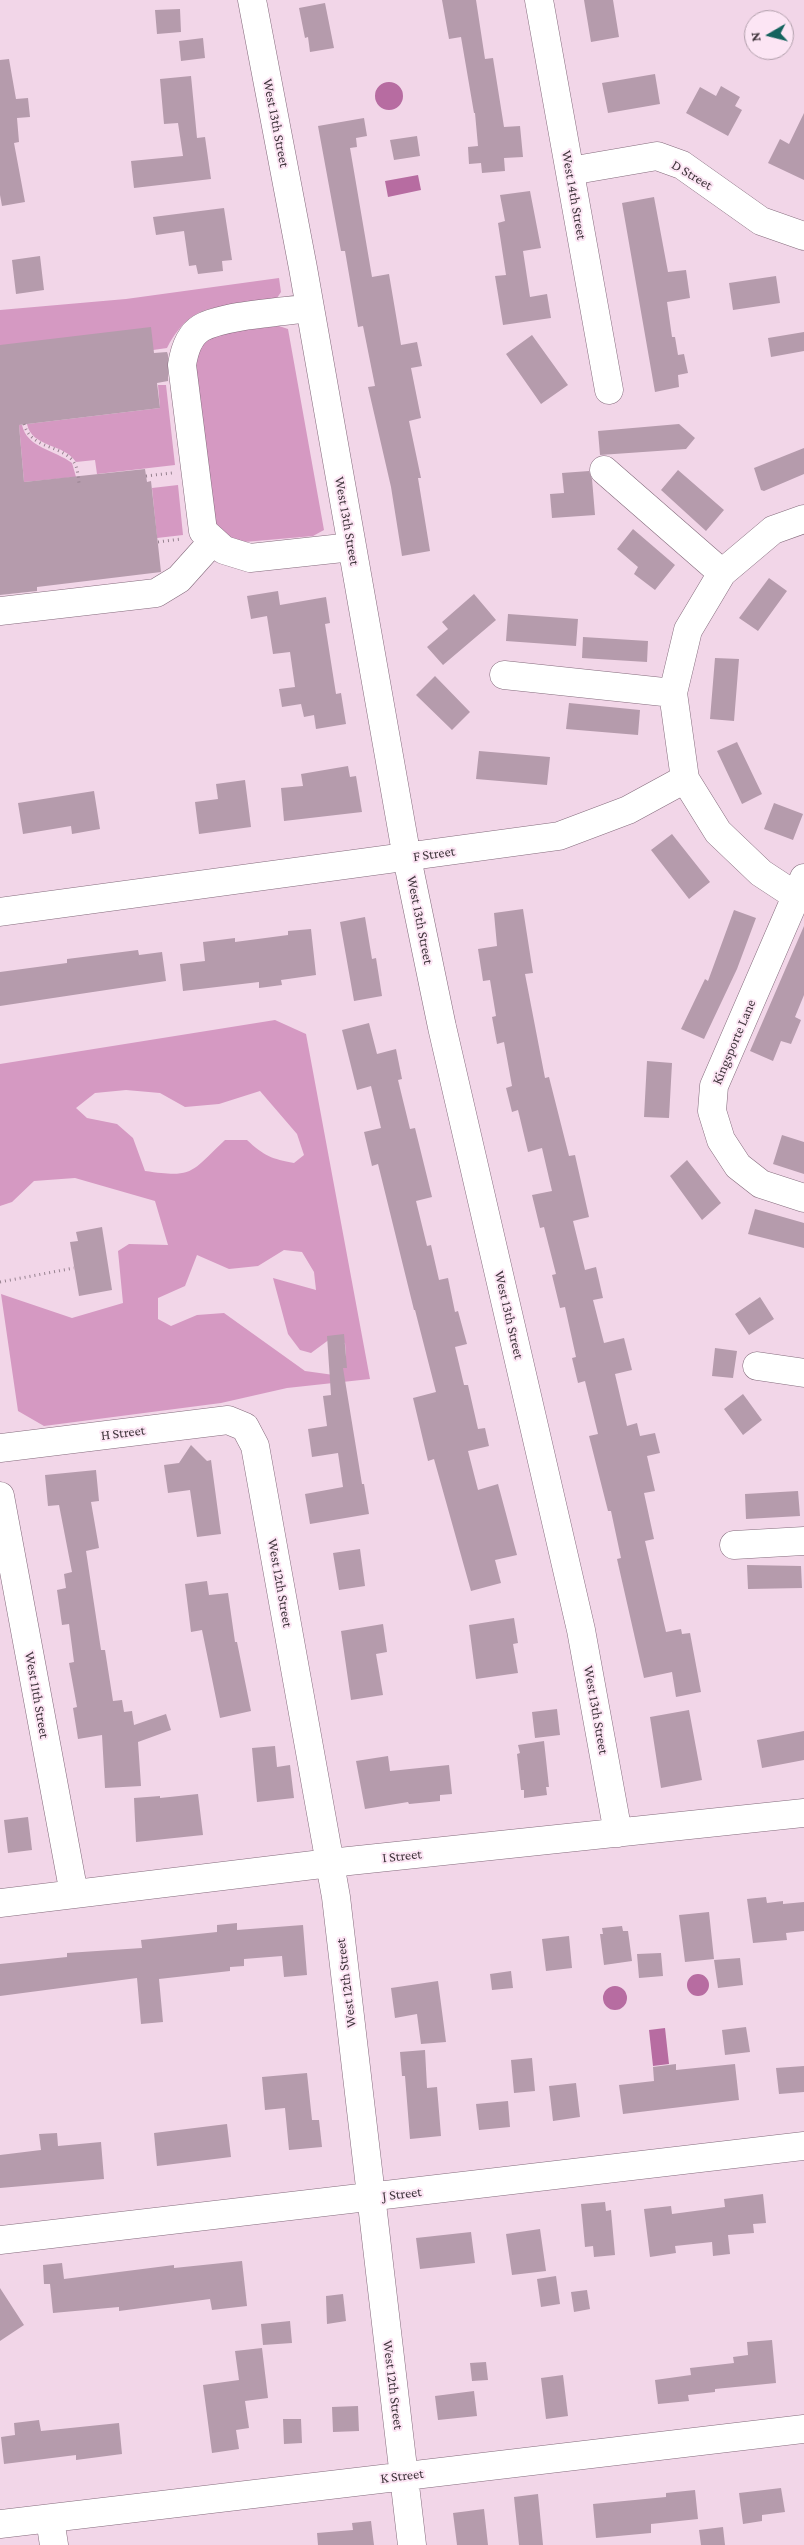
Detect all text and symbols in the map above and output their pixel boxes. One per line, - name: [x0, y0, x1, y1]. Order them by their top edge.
- north arrow: [744, 10, 794, 60]
- text: N: [747, 31, 764, 43]
- street label: West 13th Street: [259, 77, 293, 169]
- street label: West 14th Street: [558, 149, 590, 241]
- street label: D Street: [668, 156, 716, 194]
- street label: West 13th Street: [331, 475, 363, 567]
- street label: F Street: [412, 843, 456, 865]
- street label: West 13th Street: [403, 874, 437, 966]
- street label: Kingsporte Lane: [708, 997, 760, 1087]
- street label: West 13th Street: [491, 1269, 527, 1361]
- street label: H Street: [100, 1422, 146, 1444]
- street label: West 12th Street: [264, 1537, 296, 1629]
- street label: West 11th Street: [21, 1650, 53, 1740]
- street label: West 13th Street: [580, 1664, 612, 1756]
- street label: I Street: [381, 1846, 423, 1866]
- street label: West 12th Street: [332, 1937, 360, 2029]
- street label: J Street: [381, 2183, 423, 2205]
- street label: West 12th Street: [379, 2339, 407, 2431]
- street label: K Street: [379, 2465, 425, 2487]

